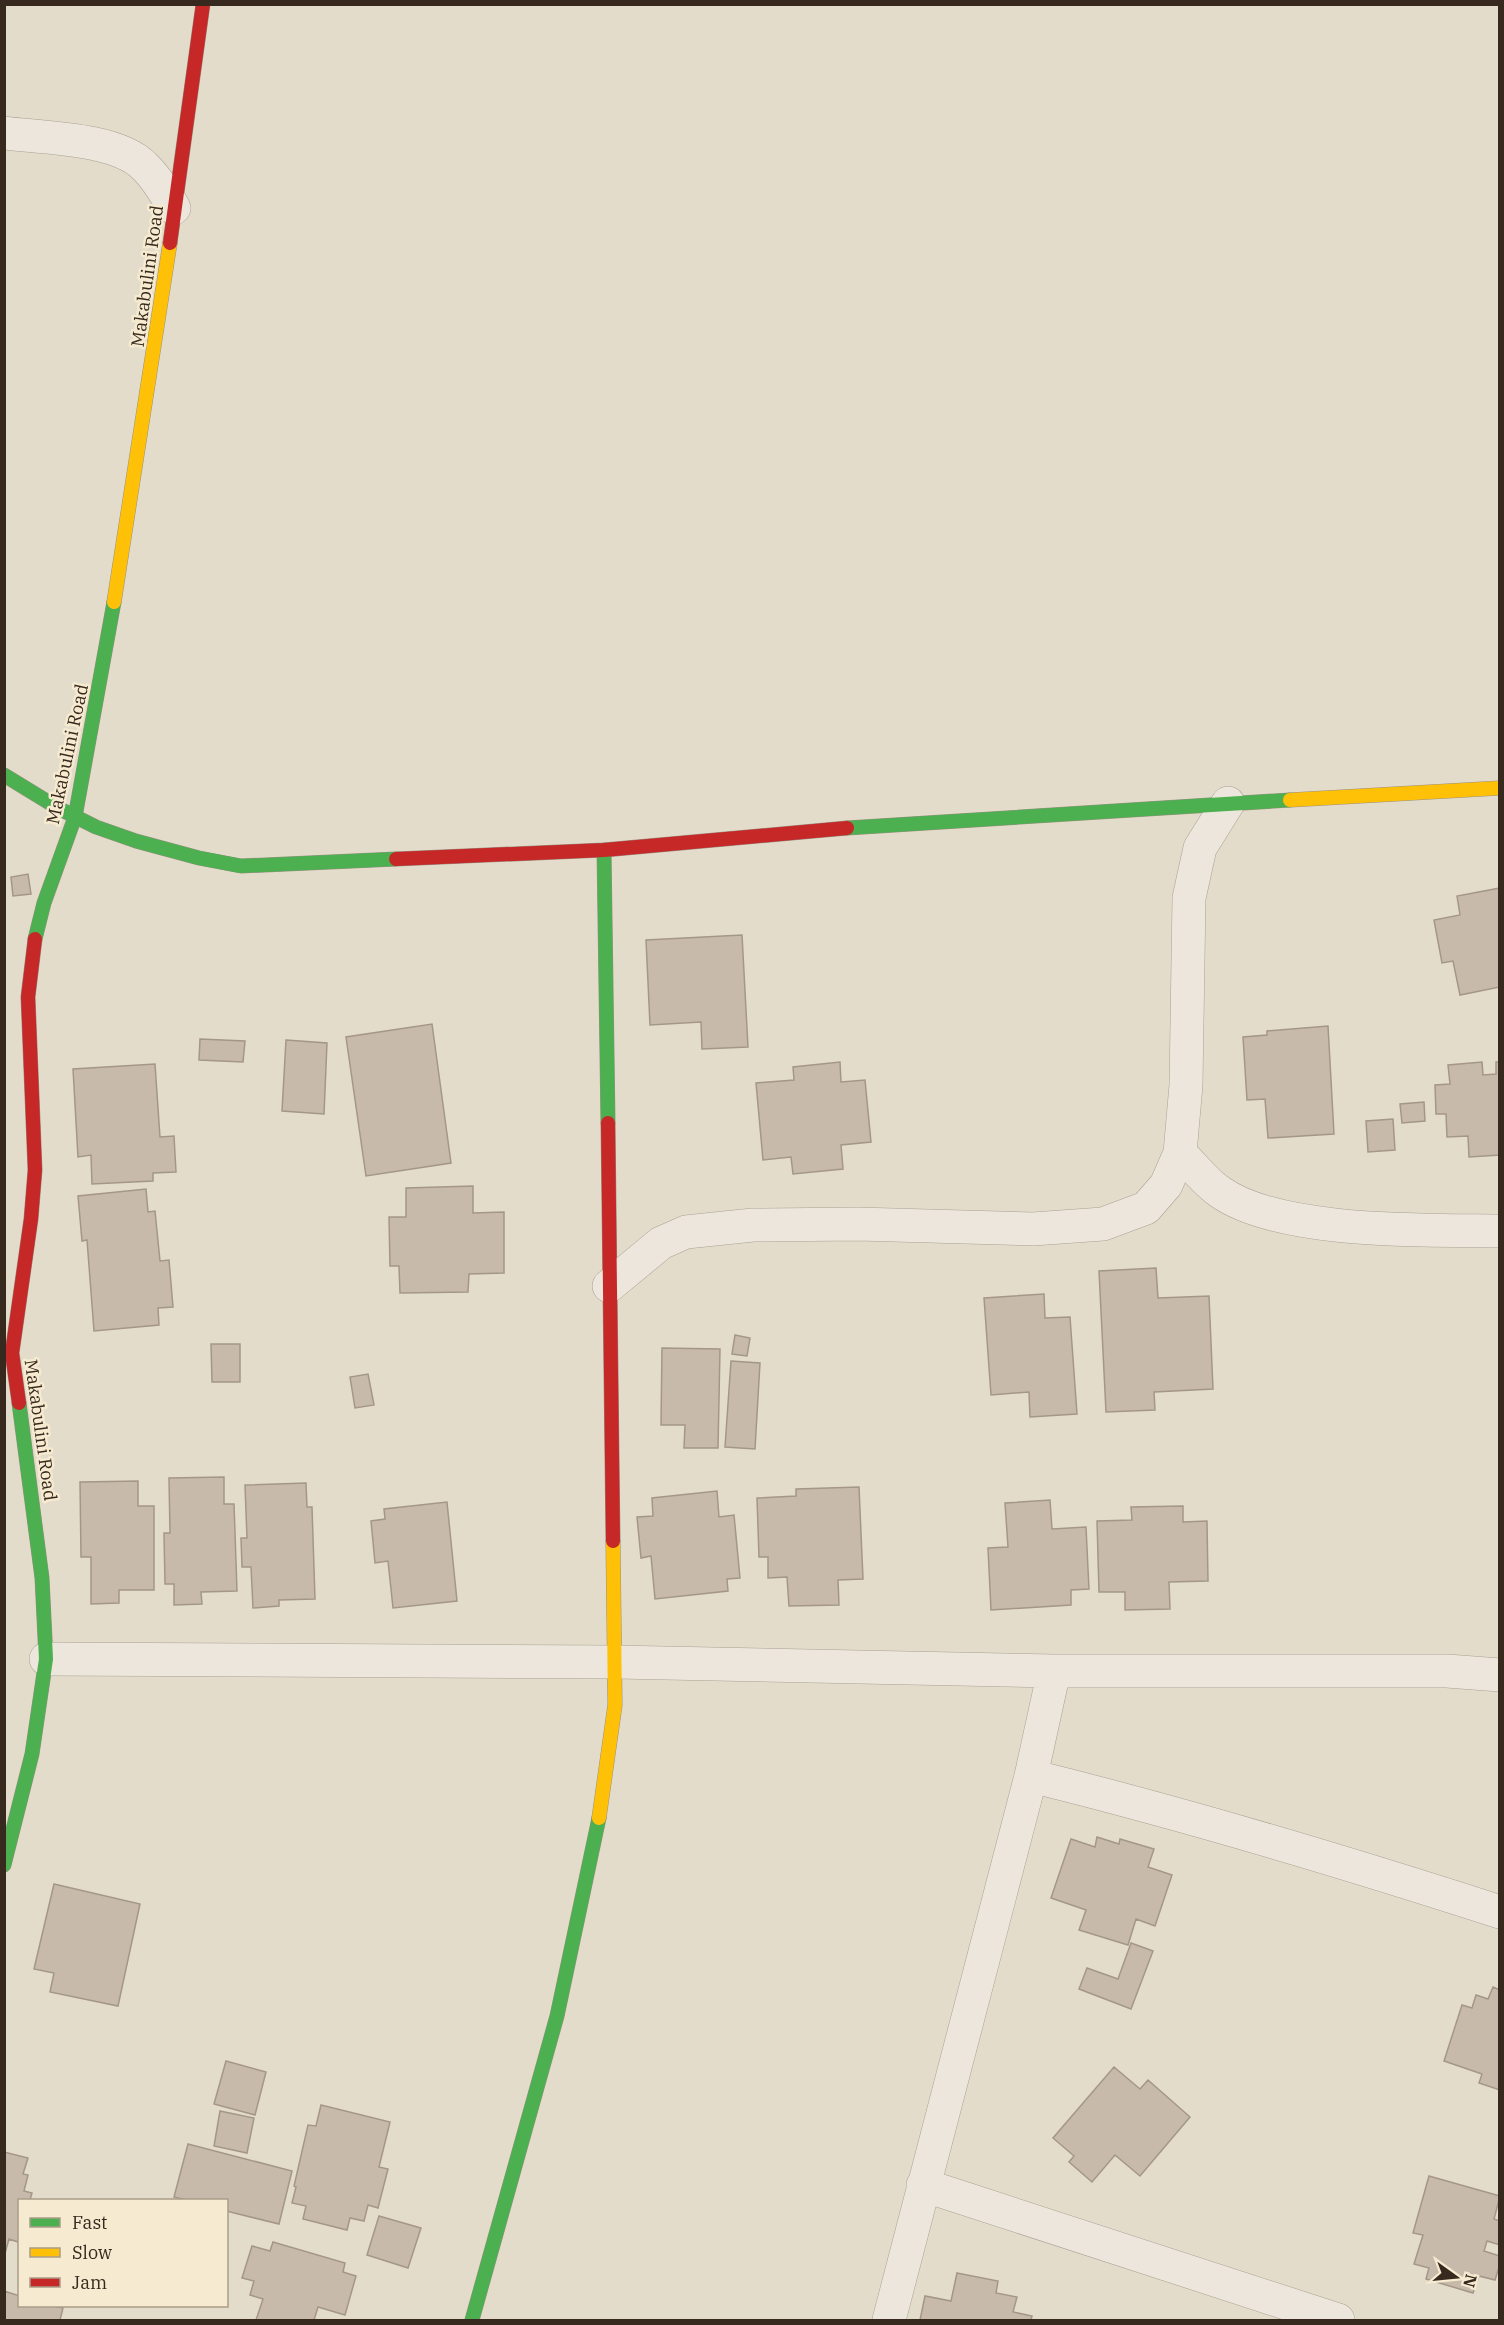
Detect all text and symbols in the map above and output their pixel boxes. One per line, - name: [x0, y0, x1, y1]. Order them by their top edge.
- street label: Makabulini Road: [126, 204, 168, 348]
- street label: Makabulini Road: [41, 682, 93, 826]
- street label: Makabulini Road: [20, 1358, 62, 1502]
- legend: [18, 2199, 228, 2307]
- text: Fast: [72, 2211, 107, 2234]
- text: Slow: [72, 2241, 112, 2264]
- north arrow: [1426, 2247, 1486, 2307]
- text: Jam: [72, 2271, 107, 2294]
- text: N: [1459, 2272, 1482, 2290]

